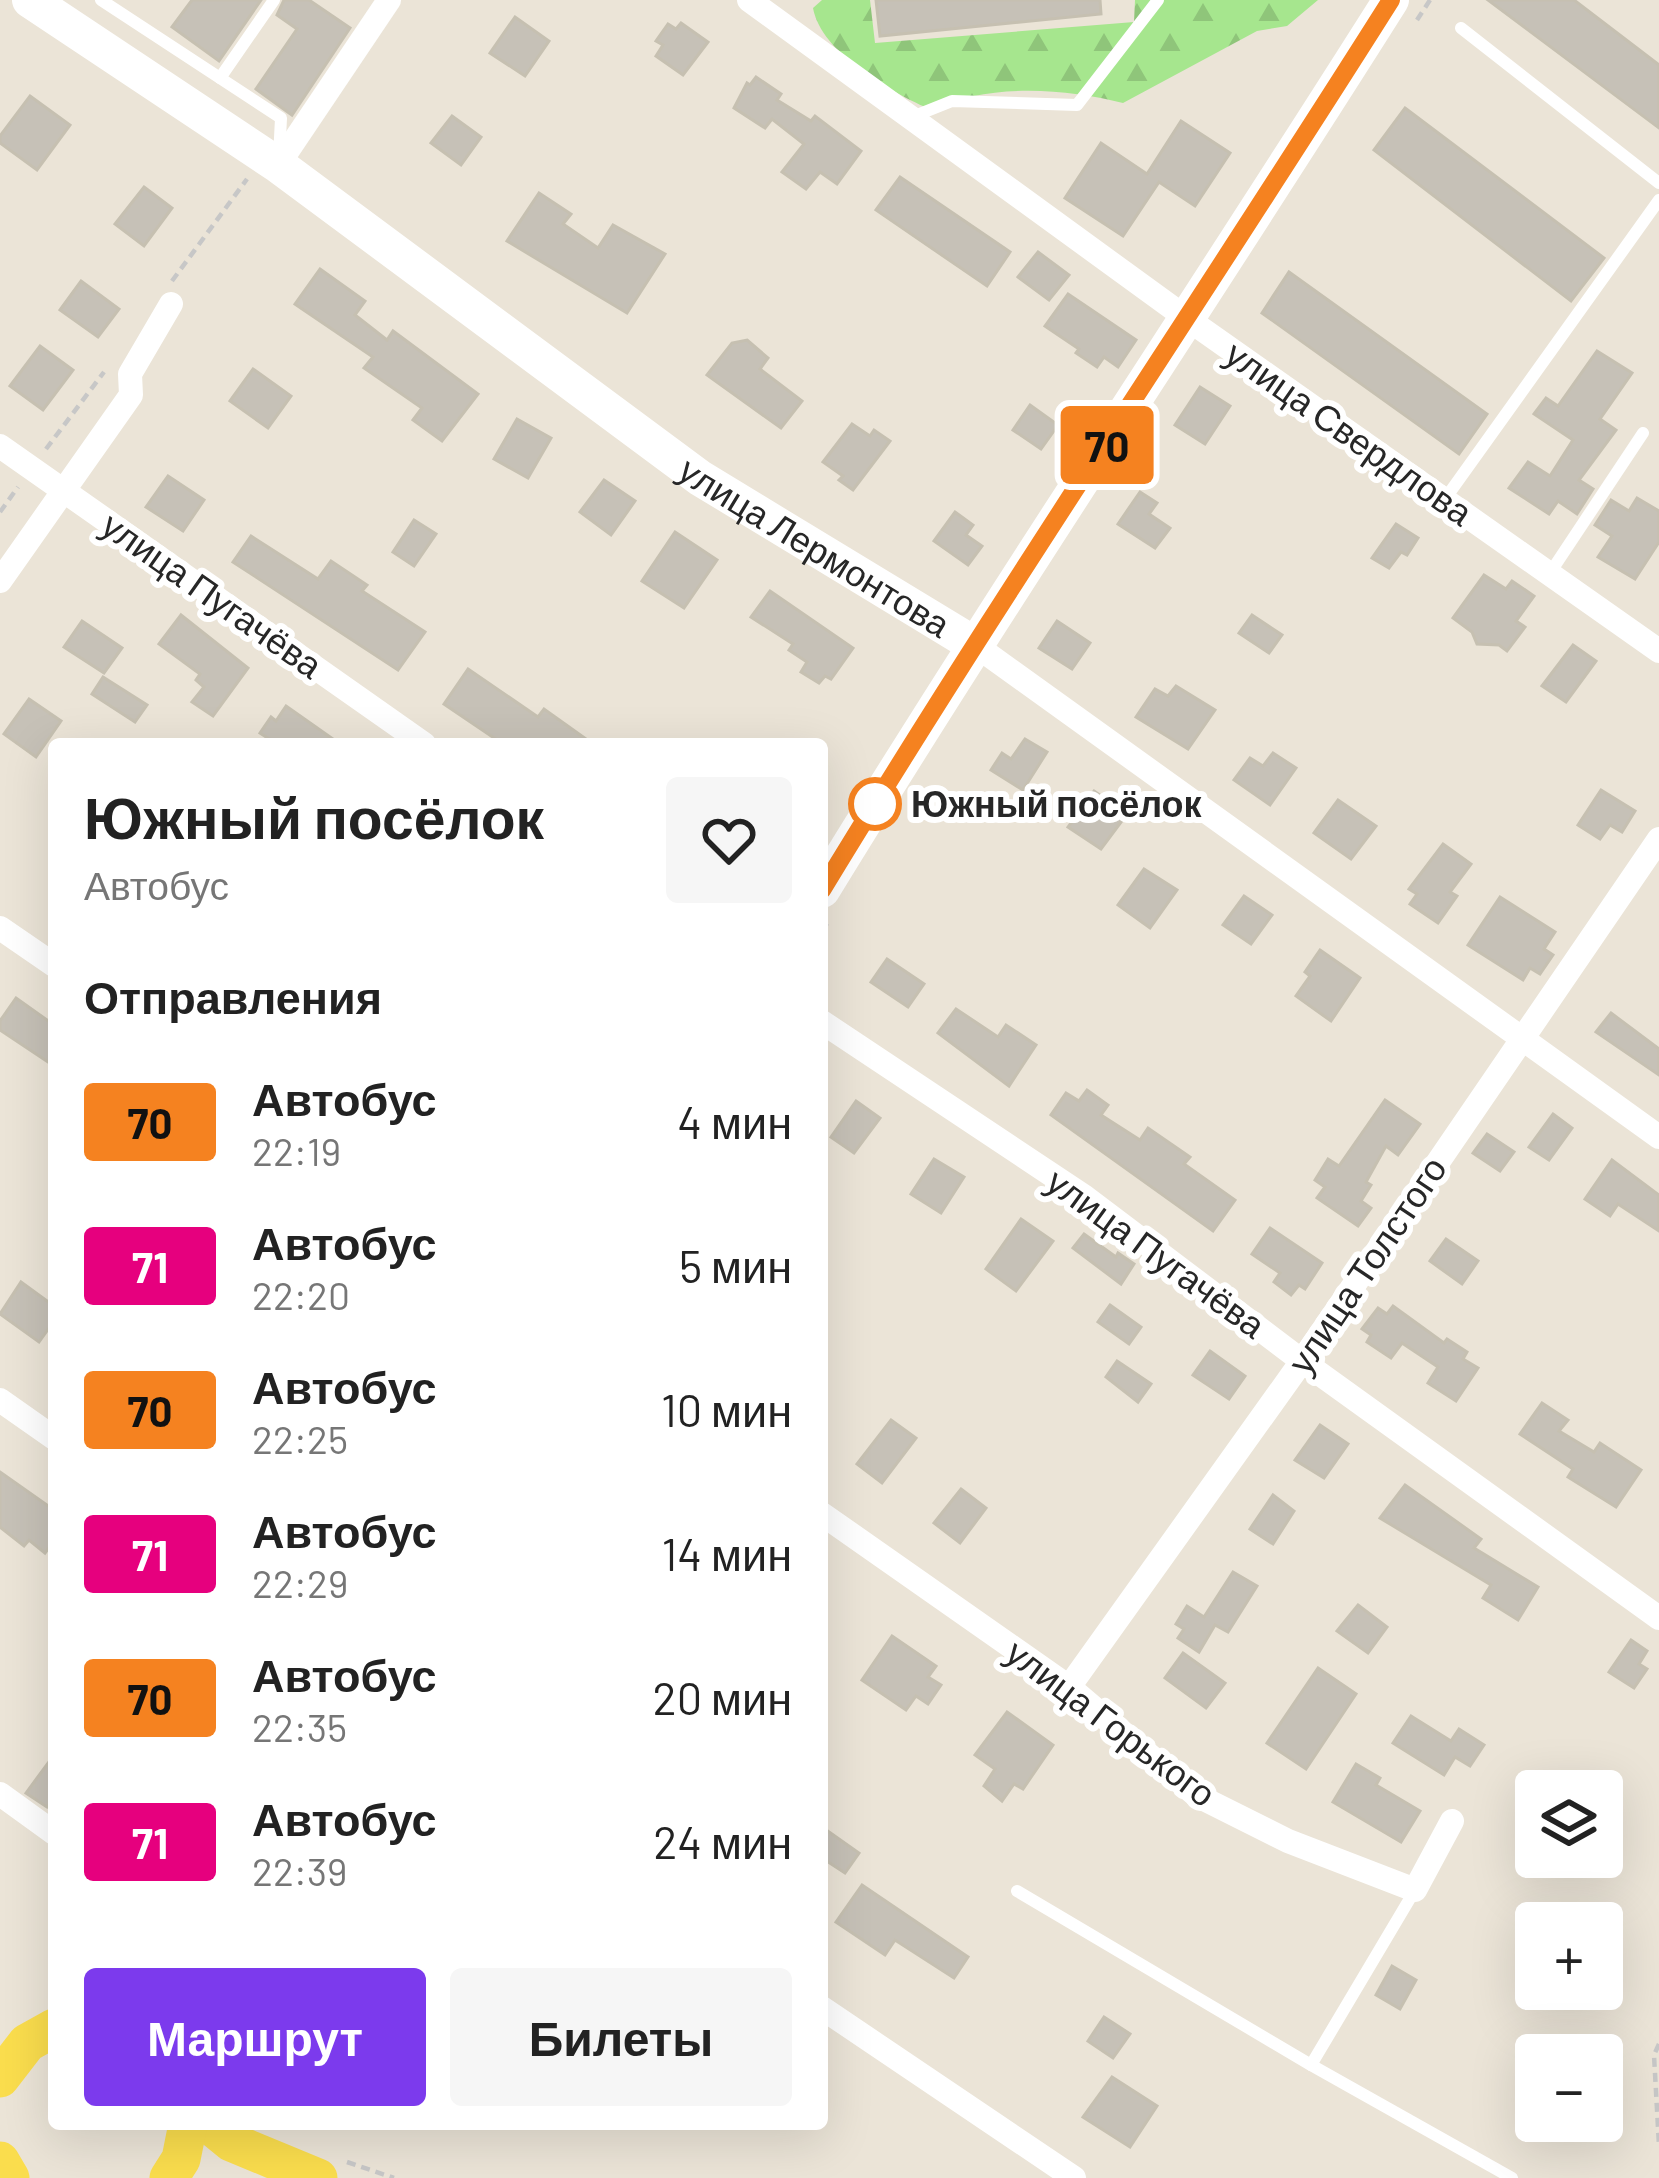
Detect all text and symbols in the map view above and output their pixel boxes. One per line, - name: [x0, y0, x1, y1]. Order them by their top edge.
- street label: улица Свердлова: [1218, 331, 1482, 534]
- line badge: 70: [1053, 406, 1161, 484]
- text: 70: [1085, 420, 1129, 470]
- street label: улица Лермонтова: [671, 447, 959, 645]
- street label: улица Пугачёва: [94, 502, 332, 687]
- button: heart: [666, 777, 792, 903]
- marker: Южный посёлок: [850, 779, 900, 829]
- place label: Южный посёлок: [911, 781, 1203, 824]
- text: Южный посёлок: [84, 782, 544, 850]
- text: Автобус: [84, 861, 229, 908]
- text: Отправления: [84, 969, 382, 1023]
- text: Автобус: [252, 1071, 437, 1125]
- text: 4 мин: [677, 1094, 792, 1148]
- text: 70: [128, 1097, 172, 1147]
- text: 22:19: [252, 1127, 341, 1174]
- street label: улица Толстого: [1277, 1148, 1455, 1381]
- street label: улица Пугачёва: [1039, 1158, 1275, 1347]
- text: Автобус: [252, 1215, 437, 1269]
- text: 5 мин: [679, 1238, 792, 1292]
- text: 71: [132, 1241, 168, 1291]
- text: 22:20: [252, 1271, 350, 1318]
- text: Автобус: [252, 1359, 437, 1413]
- text: 10 мин: [661, 1382, 792, 1436]
- text: 70: [128, 1385, 172, 1435]
- text: 22:25: [252, 1415, 348, 1462]
- text: Автобус: [252, 1503, 437, 1557]
- text: 14 мин: [662, 1526, 792, 1580]
- text: 71: [132, 1529, 168, 1579]
- text: 22:29: [252, 1559, 348, 1606]
- street label: улица Горького: [998, 1629, 1225, 1815]
- text: Автобус: [252, 1647, 437, 1701]
- text: 20 мин: [653, 1670, 792, 1724]
- text: 70: [128, 1673, 172, 1723]
- text: 22:35: [252, 1703, 347, 1750]
- map controls: [1515, 1770, 1623, 2142]
- button: layers: [1515, 1770, 1623, 1878]
- text: Автобус: [252, 1791, 437, 1845]
- text: 24 мин: [653, 1814, 792, 1868]
- text: 71: [132, 1817, 168, 1867]
- text: 22:39: [252, 1847, 347, 1894]
- button: +: [1515, 1902, 1623, 2010]
- button: Маршрут: [84, 1968, 426, 2106]
- button: Билеты: [450, 1968, 792, 2106]
- button: −: [1515, 2034, 1623, 2142]

